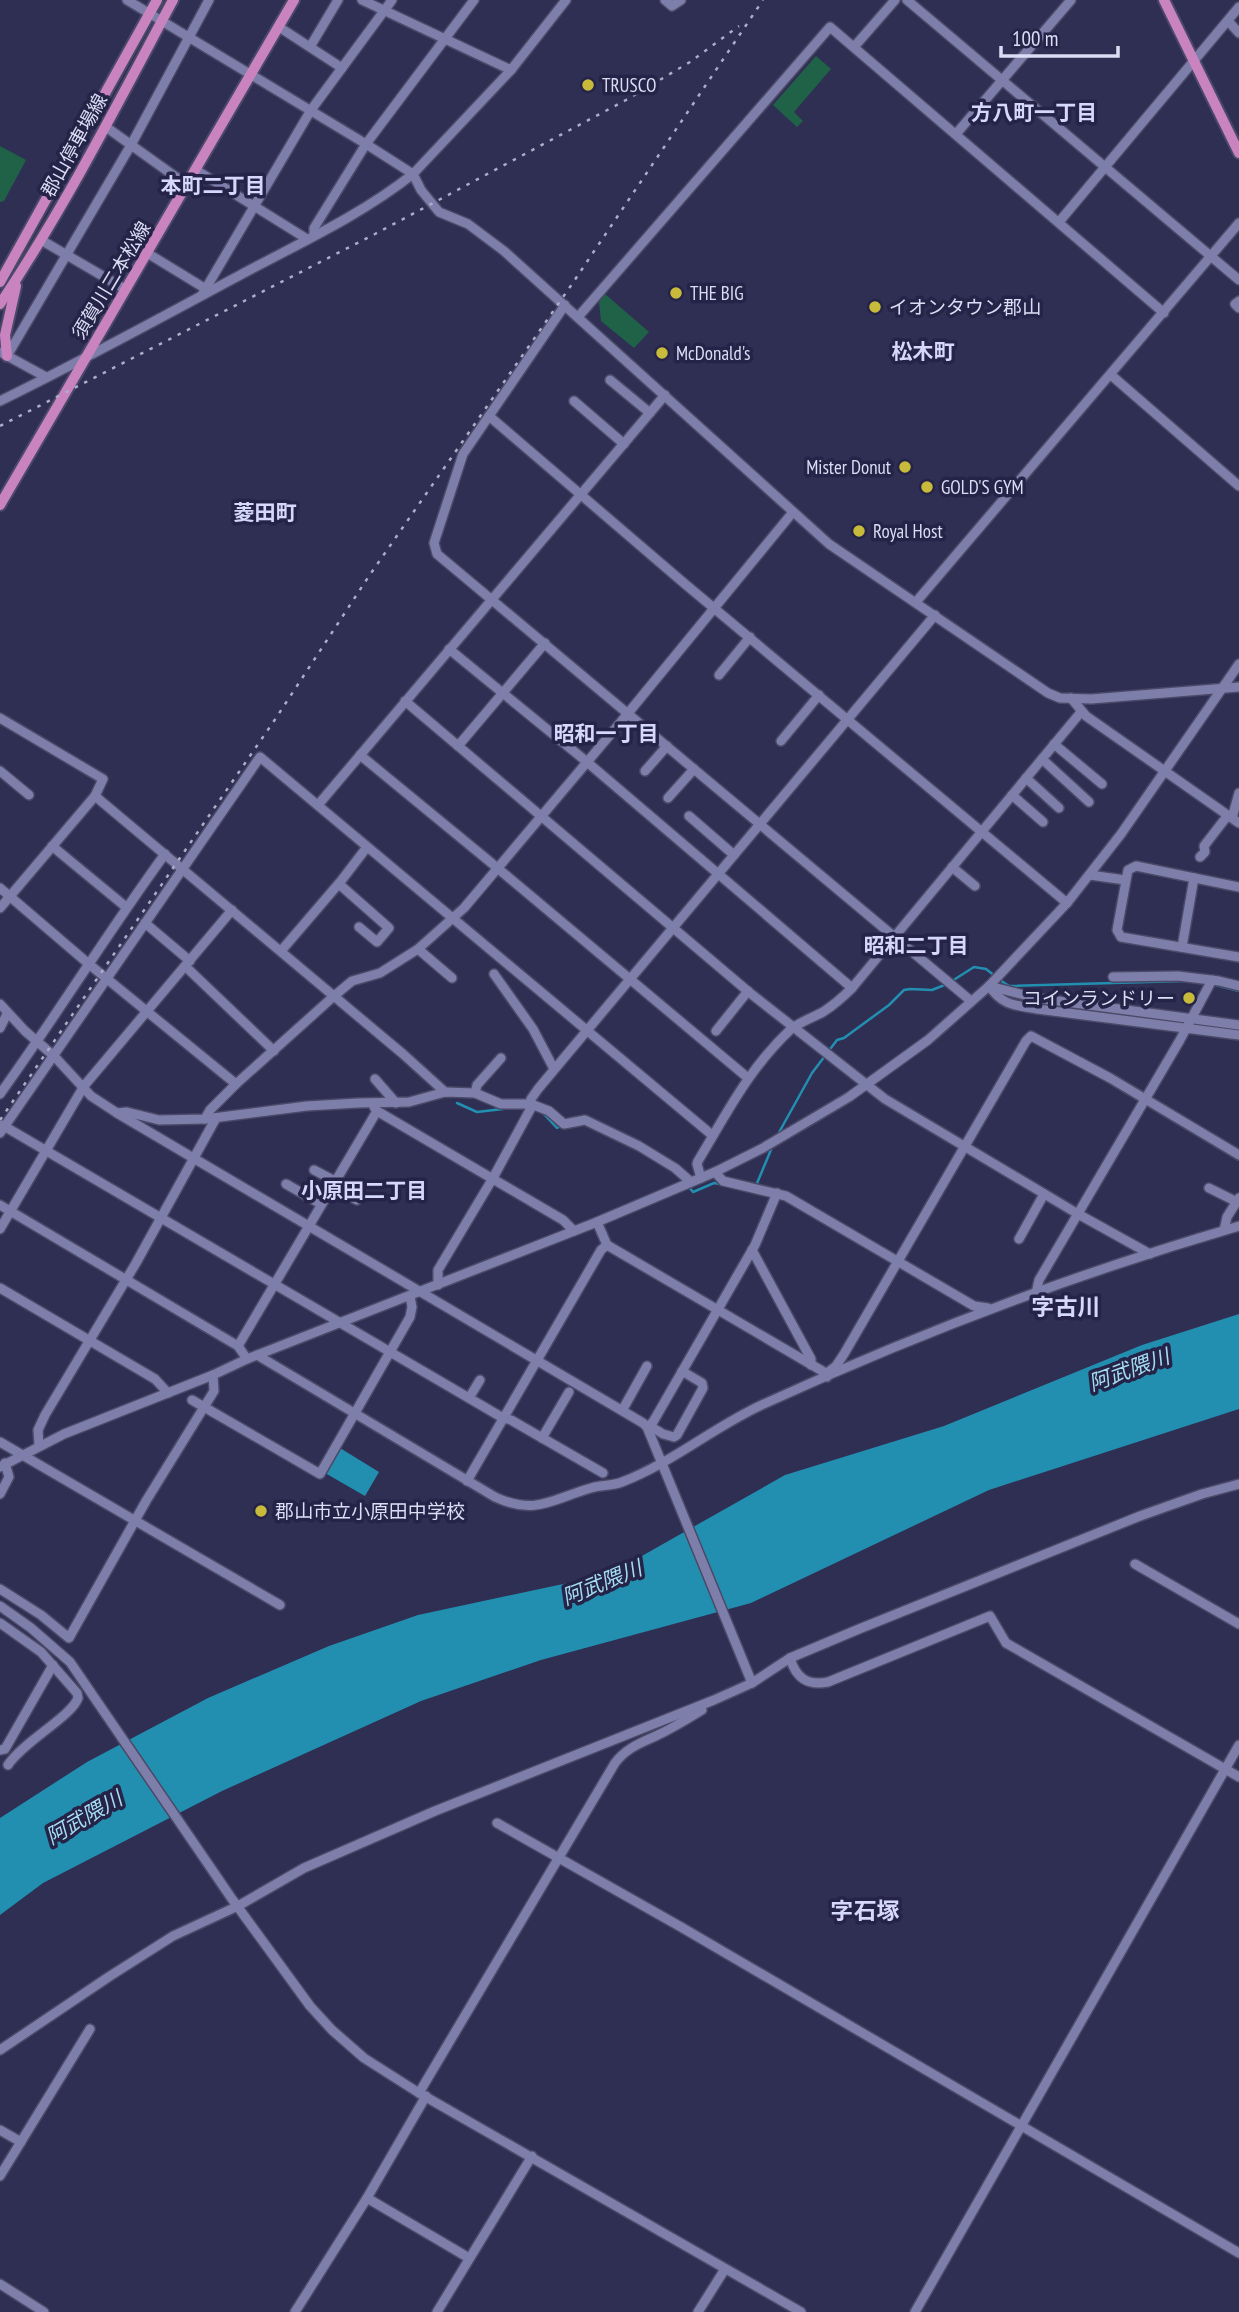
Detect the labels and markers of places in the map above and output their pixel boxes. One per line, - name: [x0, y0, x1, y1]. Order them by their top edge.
- place label: TRUSCO: [602, 73, 656, 97]
- marker: TRUSCO: [580, 77, 596, 93]
- place label: THE BIG: [690, 281, 744, 305]
- marker: THE BIG: [668, 285, 684, 301]
- place label: イオンタウン郡山: [889, 295, 1041, 319]
- marker: イオンタウン郡山: [867, 299, 883, 315]
- place label: McDonald's: [676, 341, 751, 365]
- marker: McDonald's: [654, 345, 670, 361]
- place label: Mister Donut: [806, 455, 892, 479]
- marker: Mister Donut: [897, 459, 913, 475]
- place label: GOLD'S GYM: [941, 475, 1024, 499]
- marker: GOLD'S GYM: [919, 479, 935, 495]
- place label: Royal Host: [873, 519, 943, 543]
- marker: Royal Host: [851, 523, 867, 539]
- place label: コインランドリー: [1023, 986, 1175, 1010]
- marker: コインランドリー: [1181, 990, 1197, 1006]
- place label: 郡山市立小原田中学校: [275, 1499, 465, 1523]
- marker: 郡山市立小原田中学校: [253, 1503, 269, 1519]

